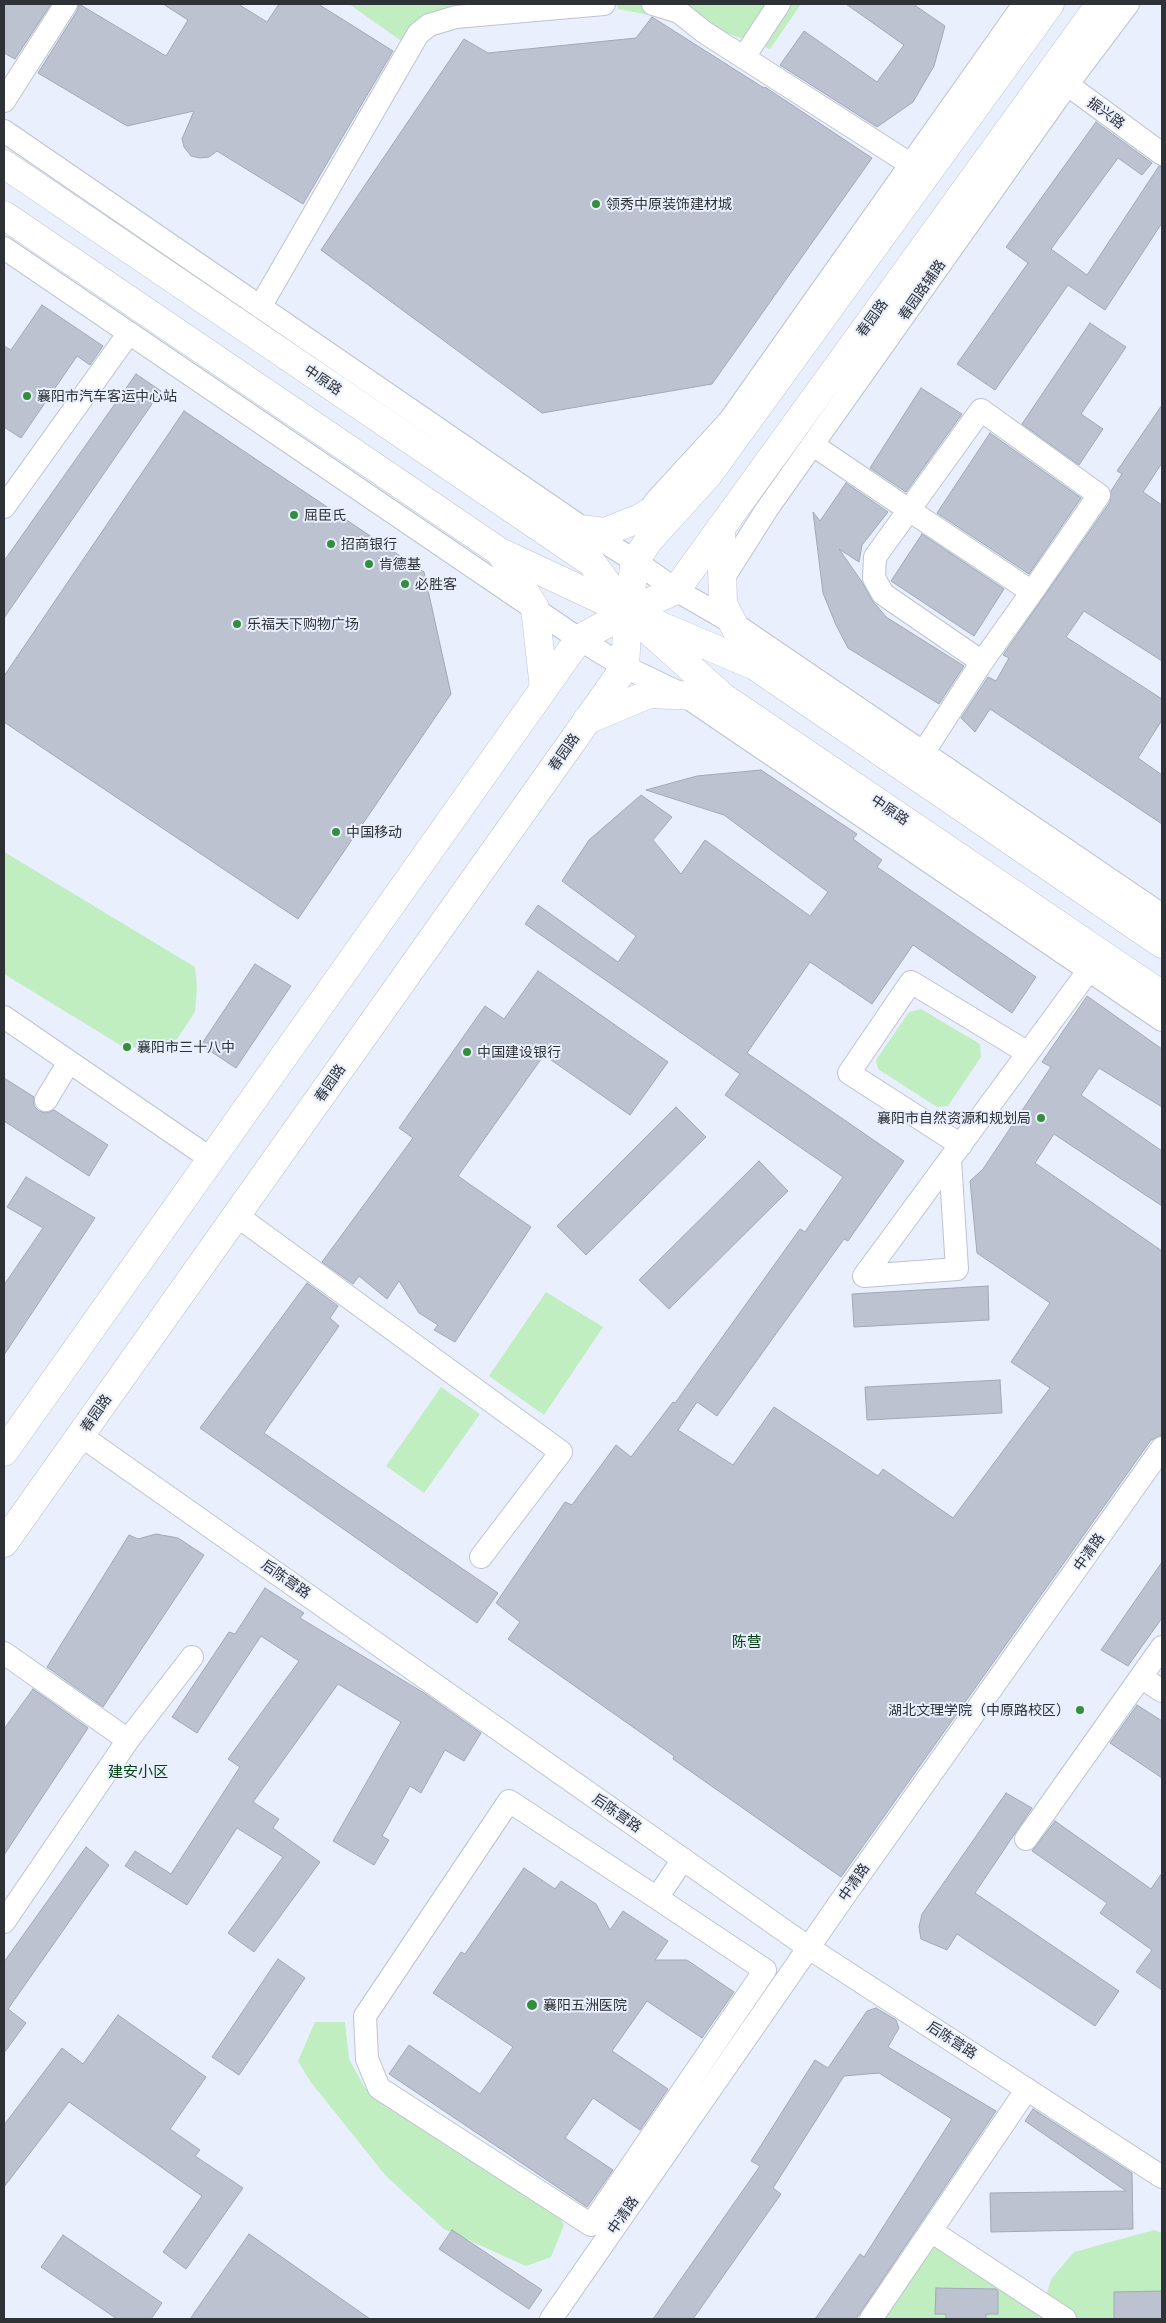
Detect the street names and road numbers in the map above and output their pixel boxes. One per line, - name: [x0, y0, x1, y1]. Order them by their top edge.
- street label: 振兴路: [1084, 94, 1128, 132]
- street label: 春园路辅路: [895, 257, 949, 323]
- street label: 春园路: [853, 296, 891, 340]
- street label: 中原路: [301, 361, 345, 399]
- street label: 春园路: [545, 730, 583, 774]
- street label: 中原路: [868, 791, 912, 829]
- street label: 春园路: [311, 1061, 349, 1105]
- street label: 春园路: [77, 1391, 115, 1435]
- street label: 中清路: [1070, 1530, 1108, 1574]
- street label: 后陈营路: [258, 1556, 314, 1602]
- street label: 后陈营路: [589, 1790, 645, 1836]
- street label: 中清路: [835, 1860, 873, 1904]
- street label: 后陈营路: [924, 2018, 980, 2062]
- street label: 中清路: [604, 2193, 642, 2237]

